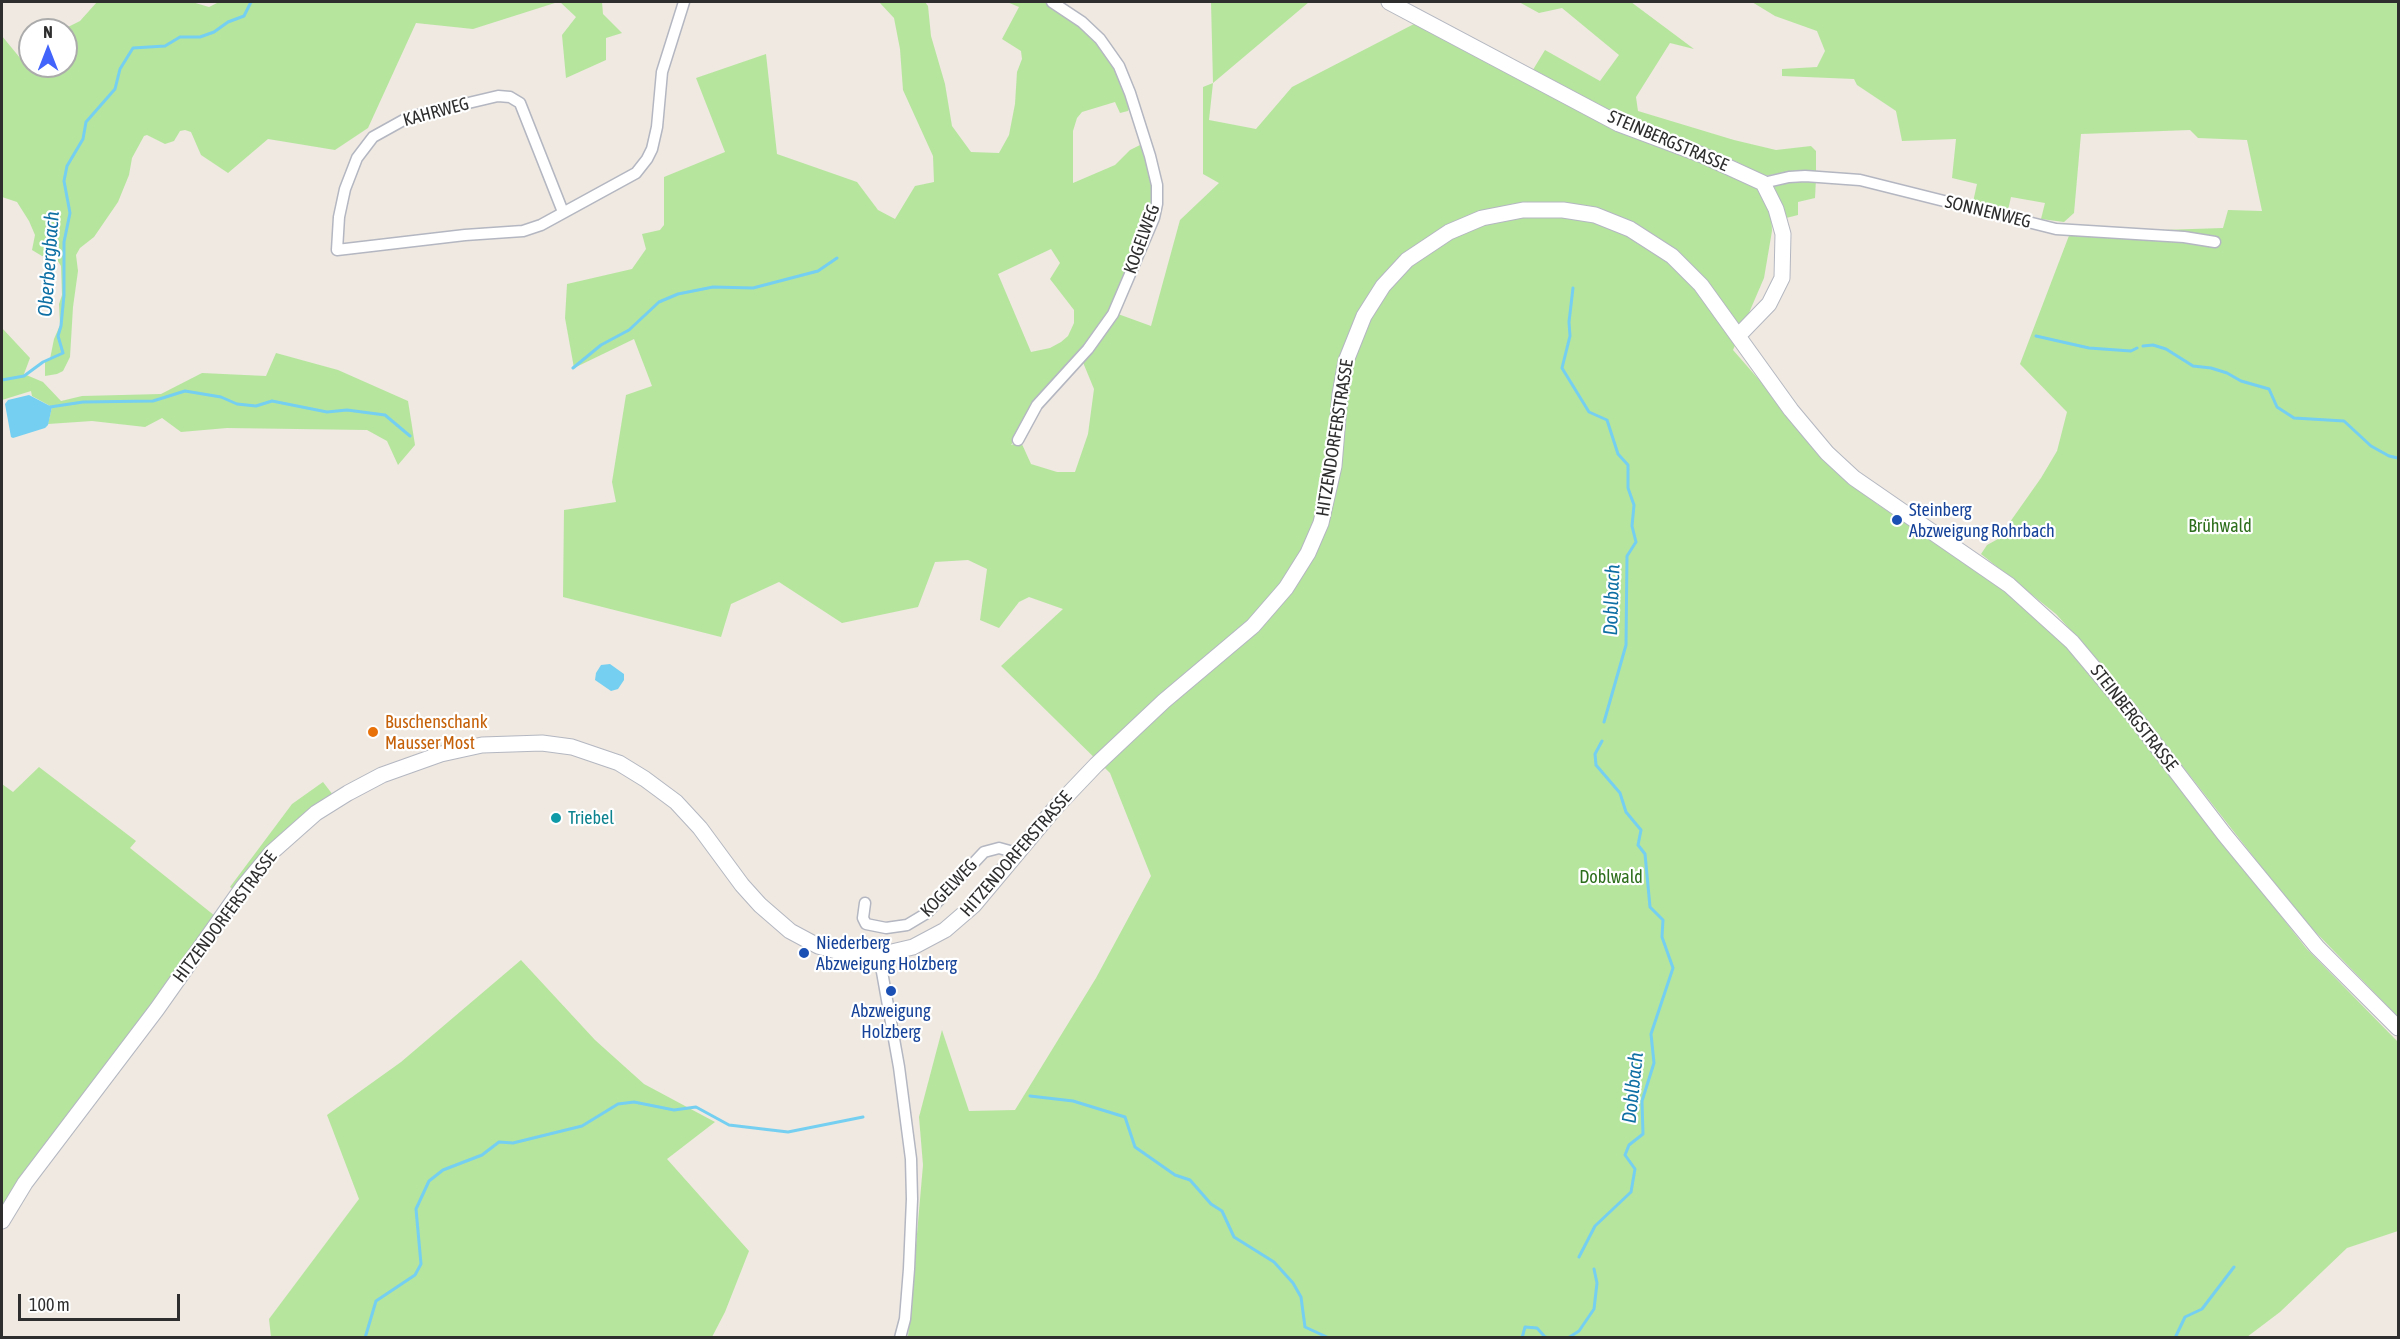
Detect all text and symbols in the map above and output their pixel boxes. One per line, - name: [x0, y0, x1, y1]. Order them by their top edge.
- north arrow: [18, 18, 78, 78]
- text: N: [43, 23, 53, 41]
- street label: KAHRWEG: [401, 93, 471, 131]
- street label: STEINBERGSTRASSE: [1604, 106, 1732, 176]
- street label: SONNENWEG: [1943, 191, 2033, 233]
- street label: KOGELWEG: [1119, 201, 1165, 277]
- water label: Oberbergbach: [33, 211, 65, 317]
- street label: HITZENDORFERSTRASSE: [1312, 358, 1358, 518]
- place label: Steinberg Abzweigung Rohrbach: [1909, 499, 2055, 542]
- marker: Steinberg Abzweigung Rohrbach: [1890, 513, 1904, 527]
- park label: Brühwald: [2188, 515, 2252, 537]
- water label: Doblbach: [1599, 564, 1625, 636]
- street label: STEINBERGSTRASSE: [2086, 661, 2182, 775]
- place label: Buschenschank Mausser Most: [385, 711, 488, 754]
- marker: Buschenschank Mausser Most: [366, 725, 380, 739]
- street label: HITZENDORFERSTRASSE: [956, 787, 1076, 921]
- place label: Triebel: [568, 807, 614, 829]
- marker: Triebel: [549, 811, 563, 825]
- street label: HITZENDORFERSTRASSE: [169, 847, 281, 987]
- street label: KOGELWEG: [916, 855, 982, 921]
- park label: Doblwald: [1579, 866, 1643, 888]
- place label: Niederberg Abzweigung Holzberg: [816, 932, 957, 974]
- marker: Niederberg Abzweigung Holzberg: [797, 946, 811, 960]
- marker: Abzweigung Holzberg: [884, 984, 898, 998]
- place label: Abzweigung Holzberg: [851, 1000, 931, 1042]
- water label: Doblbach: [1617, 1051, 1649, 1125]
- scale bar: [21, 1282, 183, 1320]
- text: 100 m: [29, 1294, 70, 1315]

